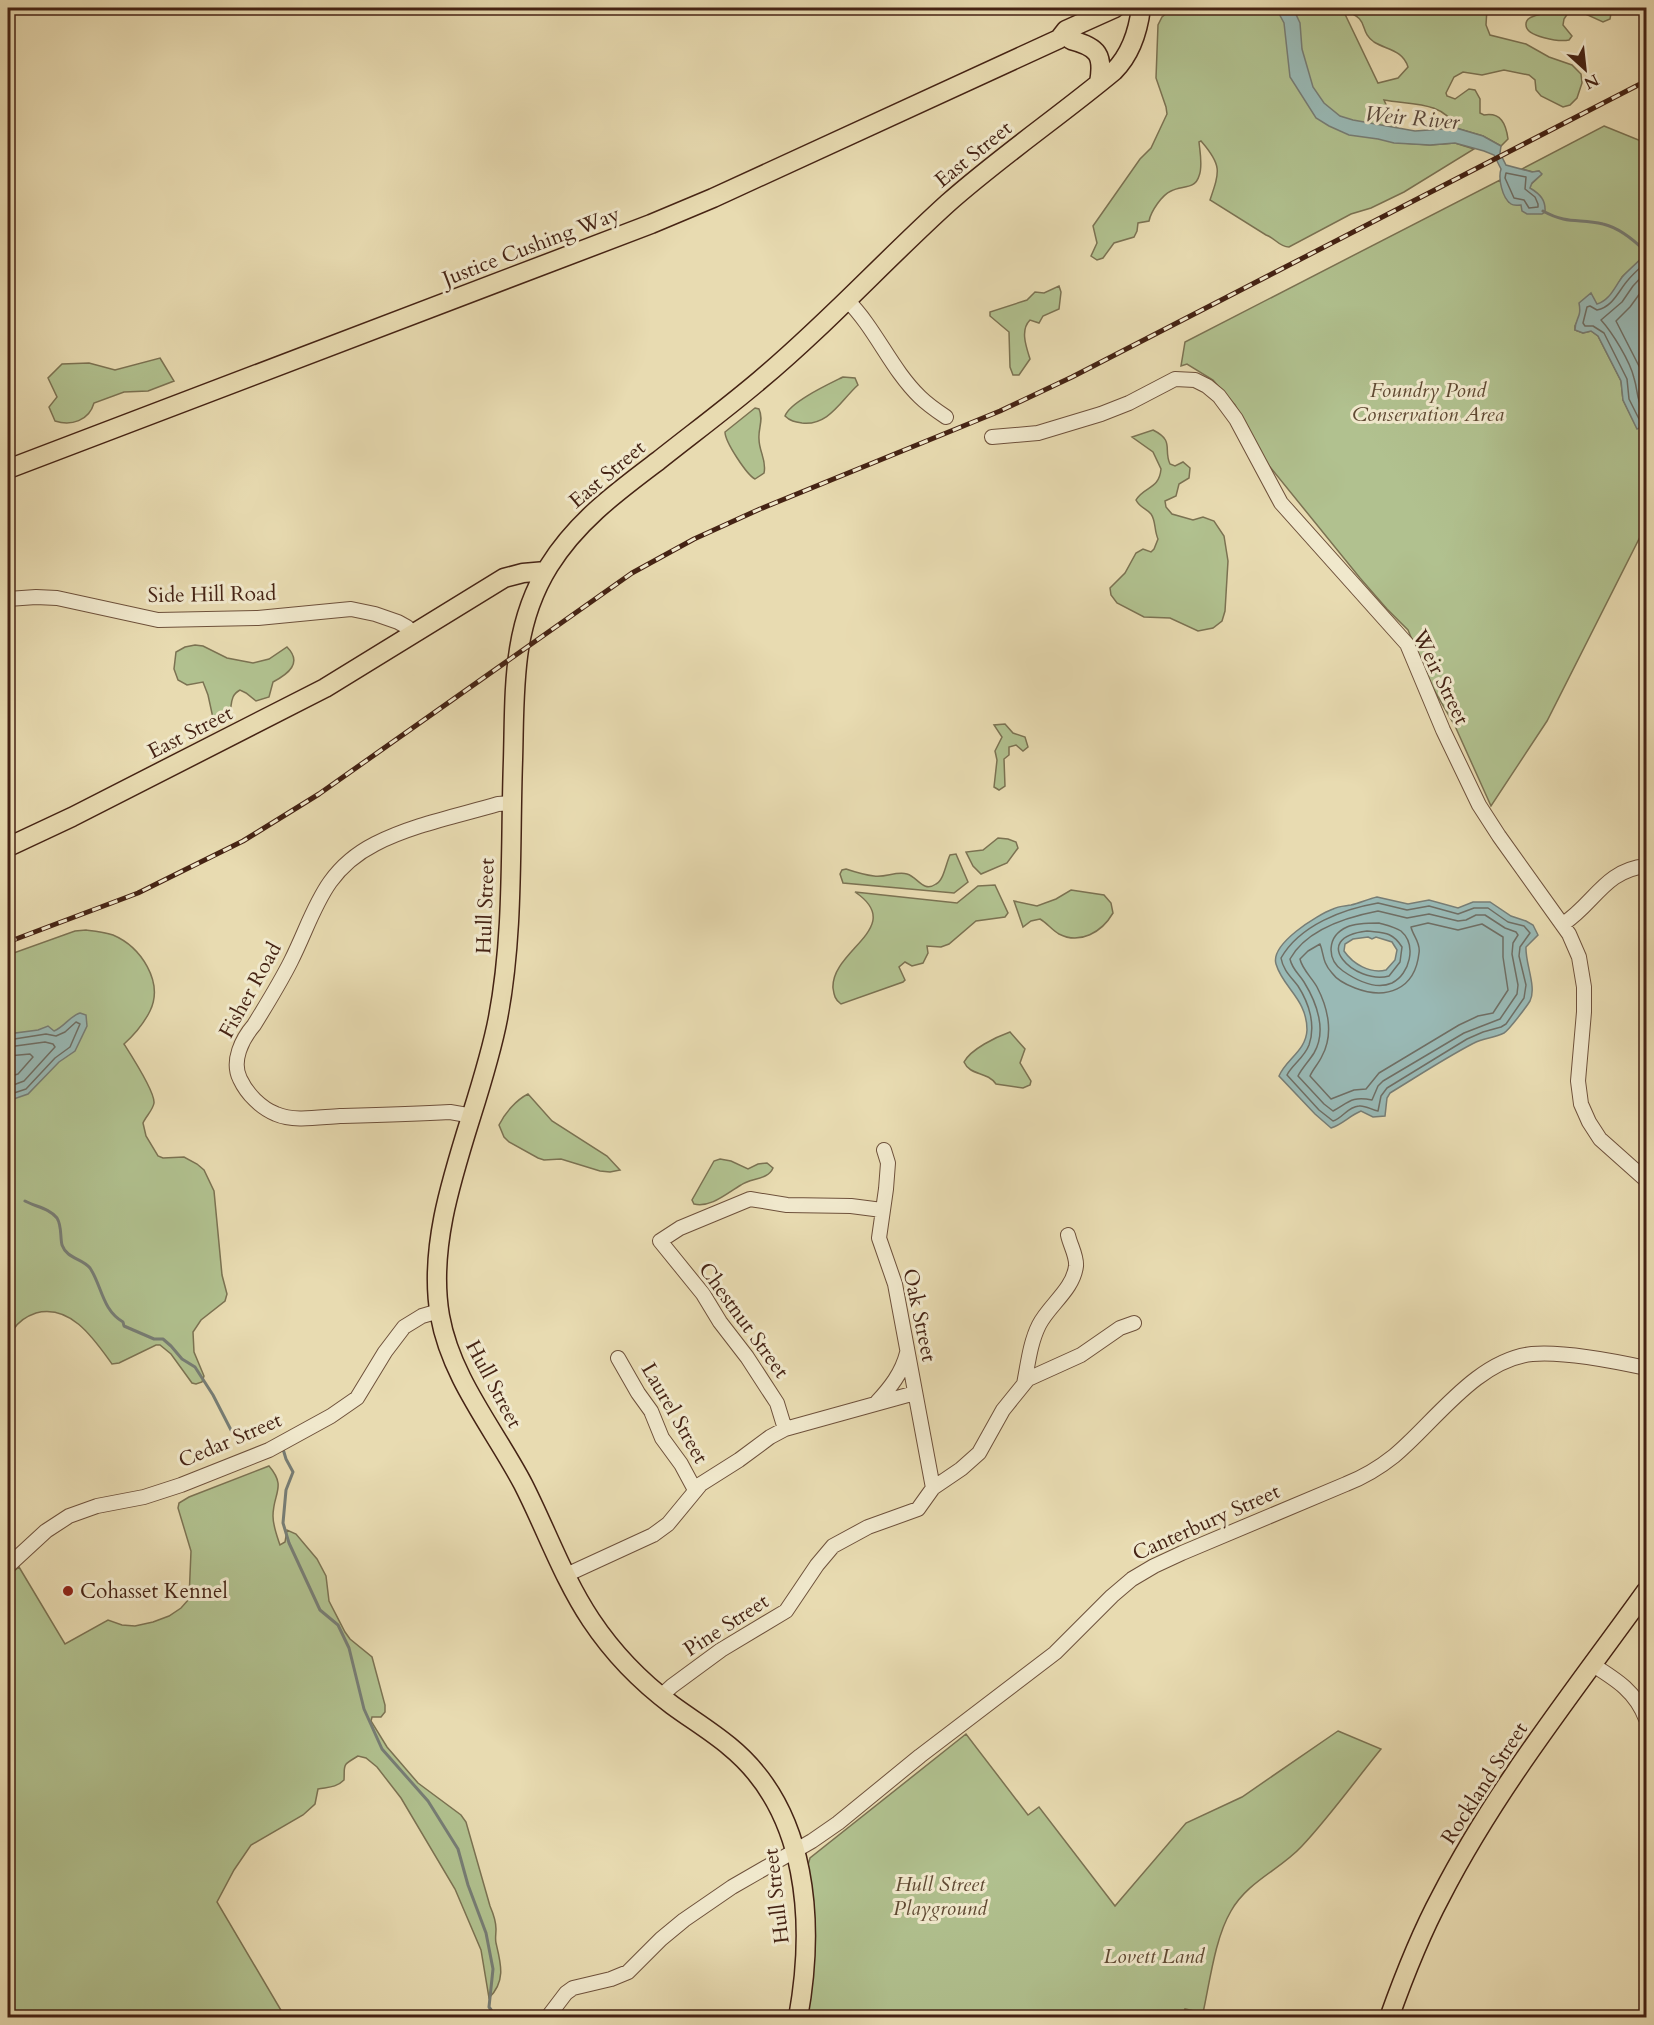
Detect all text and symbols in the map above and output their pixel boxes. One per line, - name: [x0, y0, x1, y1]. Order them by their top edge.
- north arrow: [1555, 39, 1615, 99]
- text: N: [1580, 69, 1603, 94]
- water label: Weir River: [1363, 99, 1461, 137]
- street label: East Street: [928, 114, 1018, 195]
- street label: Justice Cushing Way: [436, 199, 624, 295]
- park label: Foundry Pond Conservation Area: [1352, 376, 1504, 429]
- street label: East Street: [563, 434, 652, 515]
- street label: Side Hill Road: [147, 579, 277, 610]
- street label: Weir Street: [1405, 624, 1476, 730]
- street label: East Street: [143, 699, 238, 766]
- street label: Hull Street: [469, 857, 502, 954]
- street label: Fisher Road: [212, 937, 289, 1043]
- street label: Chestnut Street: [692, 1256, 796, 1385]
- street label: Oak Street: [895, 1266, 944, 1365]
- street label: Hull Street: [458, 1335, 529, 1434]
- street label: Laurel Street: [634, 1357, 715, 1469]
- street label: Cedar Street: [174, 1406, 287, 1475]
- street label: Canterbury Street: [1128, 1477, 1285, 1568]
- place label: Cohasset Kennel: [80, 1577, 228, 1606]
- marker: Cohasset Kennel: [61, 1584, 75, 1598]
- street label: Pine Street: [678, 1587, 775, 1664]
- street label: Rockland Street: [1434, 1716, 1535, 1850]
- street label: Hull Street: [756, 1846, 797, 1945]
- park label: Hull Street Playground: [893, 1870, 988, 1923]
- park label: Lovett Land: [1104, 1942, 1205, 1971]

